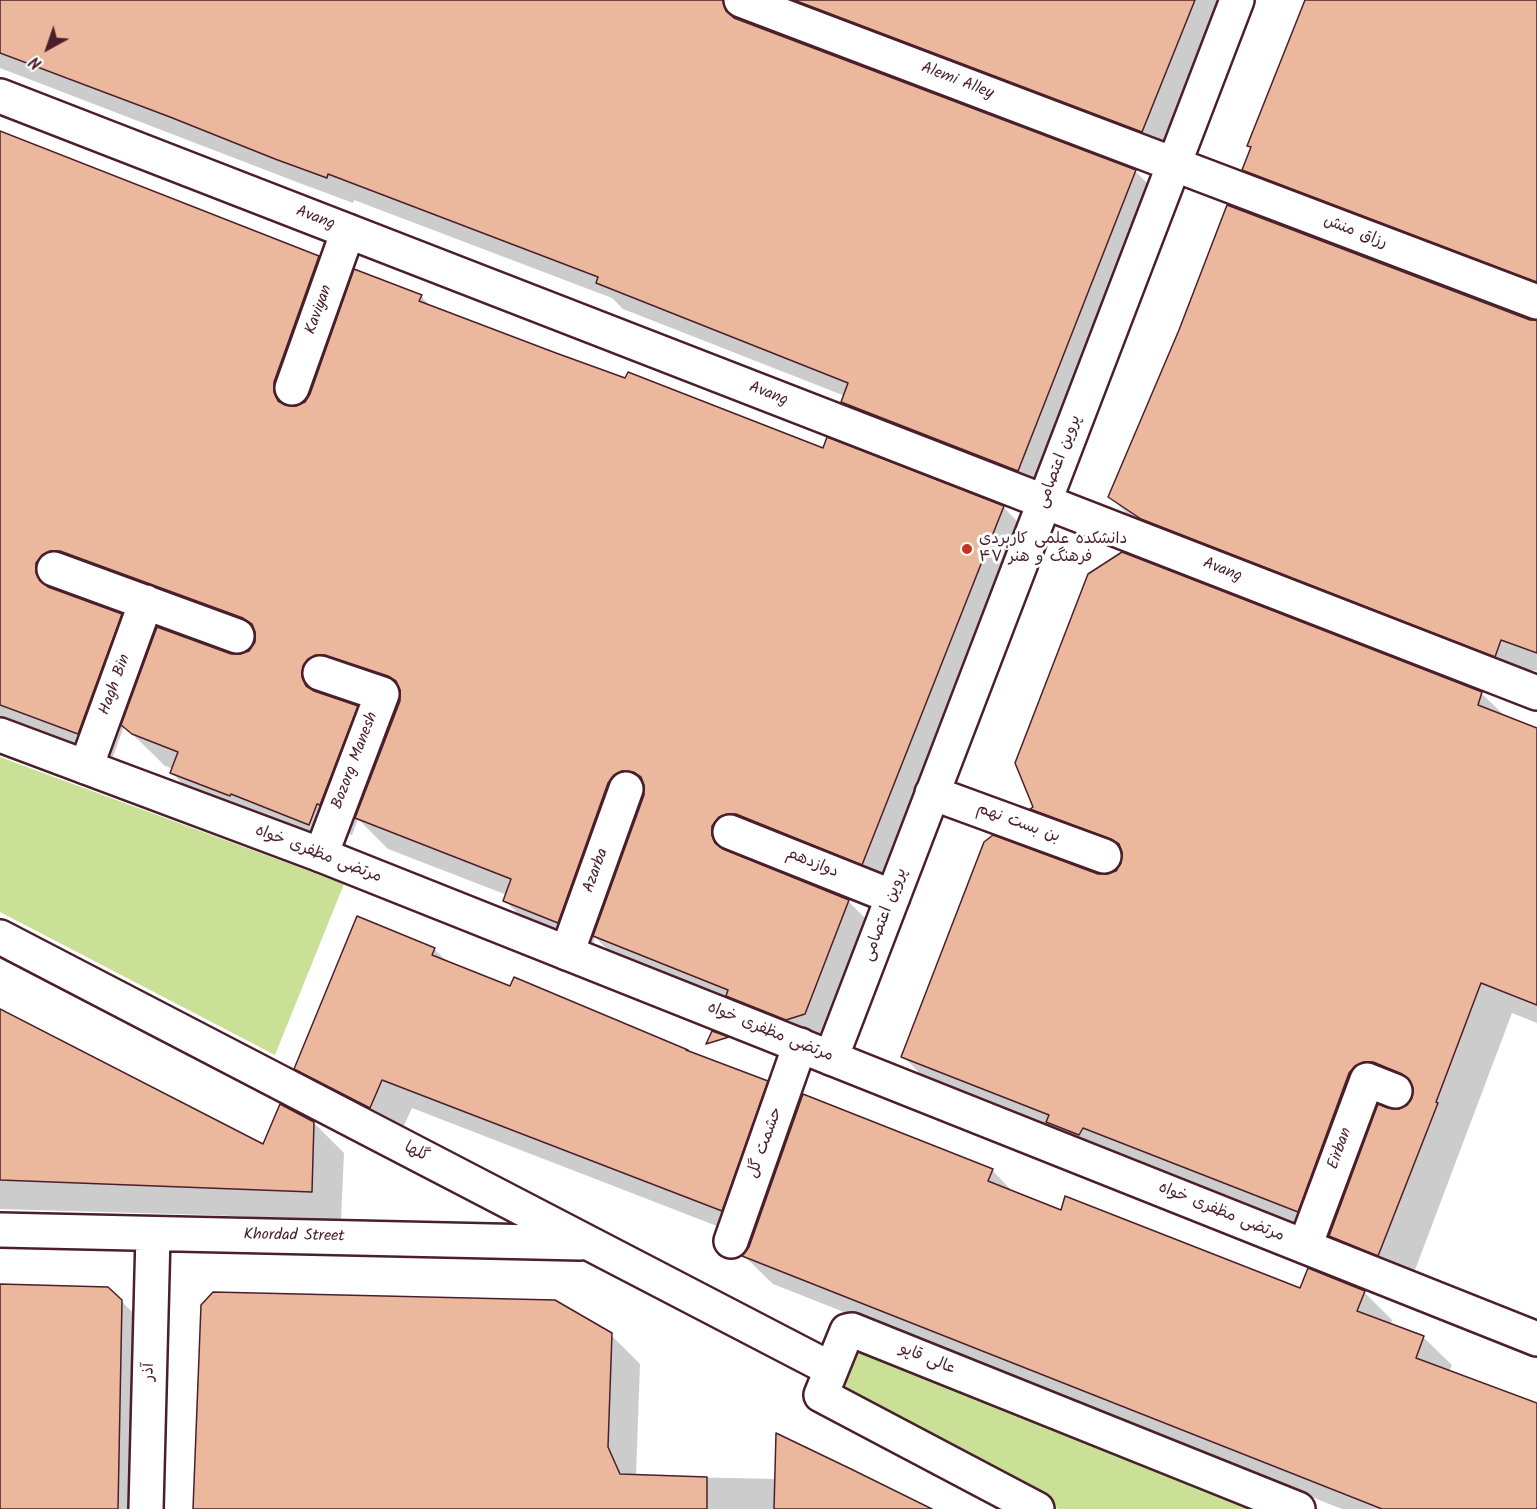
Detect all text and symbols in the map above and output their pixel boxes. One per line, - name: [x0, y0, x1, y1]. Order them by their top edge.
- north arrow: [18, 18, 78, 78]
- text: N: [24, 49, 48, 75]
- street label: Alemi Alley: [918, 59, 996, 105]
- street label: Avang: [293, 203, 337, 235]
- street label: رزاق منش: [1320, 212, 1390, 254]
- street label: Kaviyan: [302, 283, 338, 337]
- street label: Avang: [746, 379, 790, 411]
- street label: پروین اعتصامی: [1034, 413, 1086, 511]
- place label: دانشکده علمی کاربردی فرهنگ و هنر ۴۷: [979, 530, 1127, 568]
- marker: دانشکده علمی کاربردی فرهنگ و هنر ۴۷: [960, 542, 974, 556]
- street label: Avang: [1200, 555, 1244, 587]
- street label: Hagh Bin: [96, 652, 136, 718]
- street label: Bozorg Manesh: [329, 710, 383, 812]
- street label: بن بست نهم: [974, 800, 1062, 848]
- street label: مرتضی مظفری خواه: [252, 822, 384, 888]
- street label: دوازدهم: [783, 845, 841, 883]
- street label: Azarba: [580, 846, 614, 896]
- street label: پروین اعتصامی: [860, 866, 912, 964]
- street label: مرتضی مظفری خواه: [704, 999, 836, 1067]
- street label: حشمت گل: [744, 1105, 788, 1181]
- street label: Eirban: [1325, 1126, 1357, 1172]
- street label: گلها: [400, 1139, 432, 1167]
- street label: مرتضی مظفری خواه: [1155, 1179, 1287, 1247]
- street label: Khordad Street: [243, 1227, 345, 1247]
- street label: عالی قاپو: [897, 1340, 957, 1380]
- street label: آذر: [140, 1363, 160, 1381]

